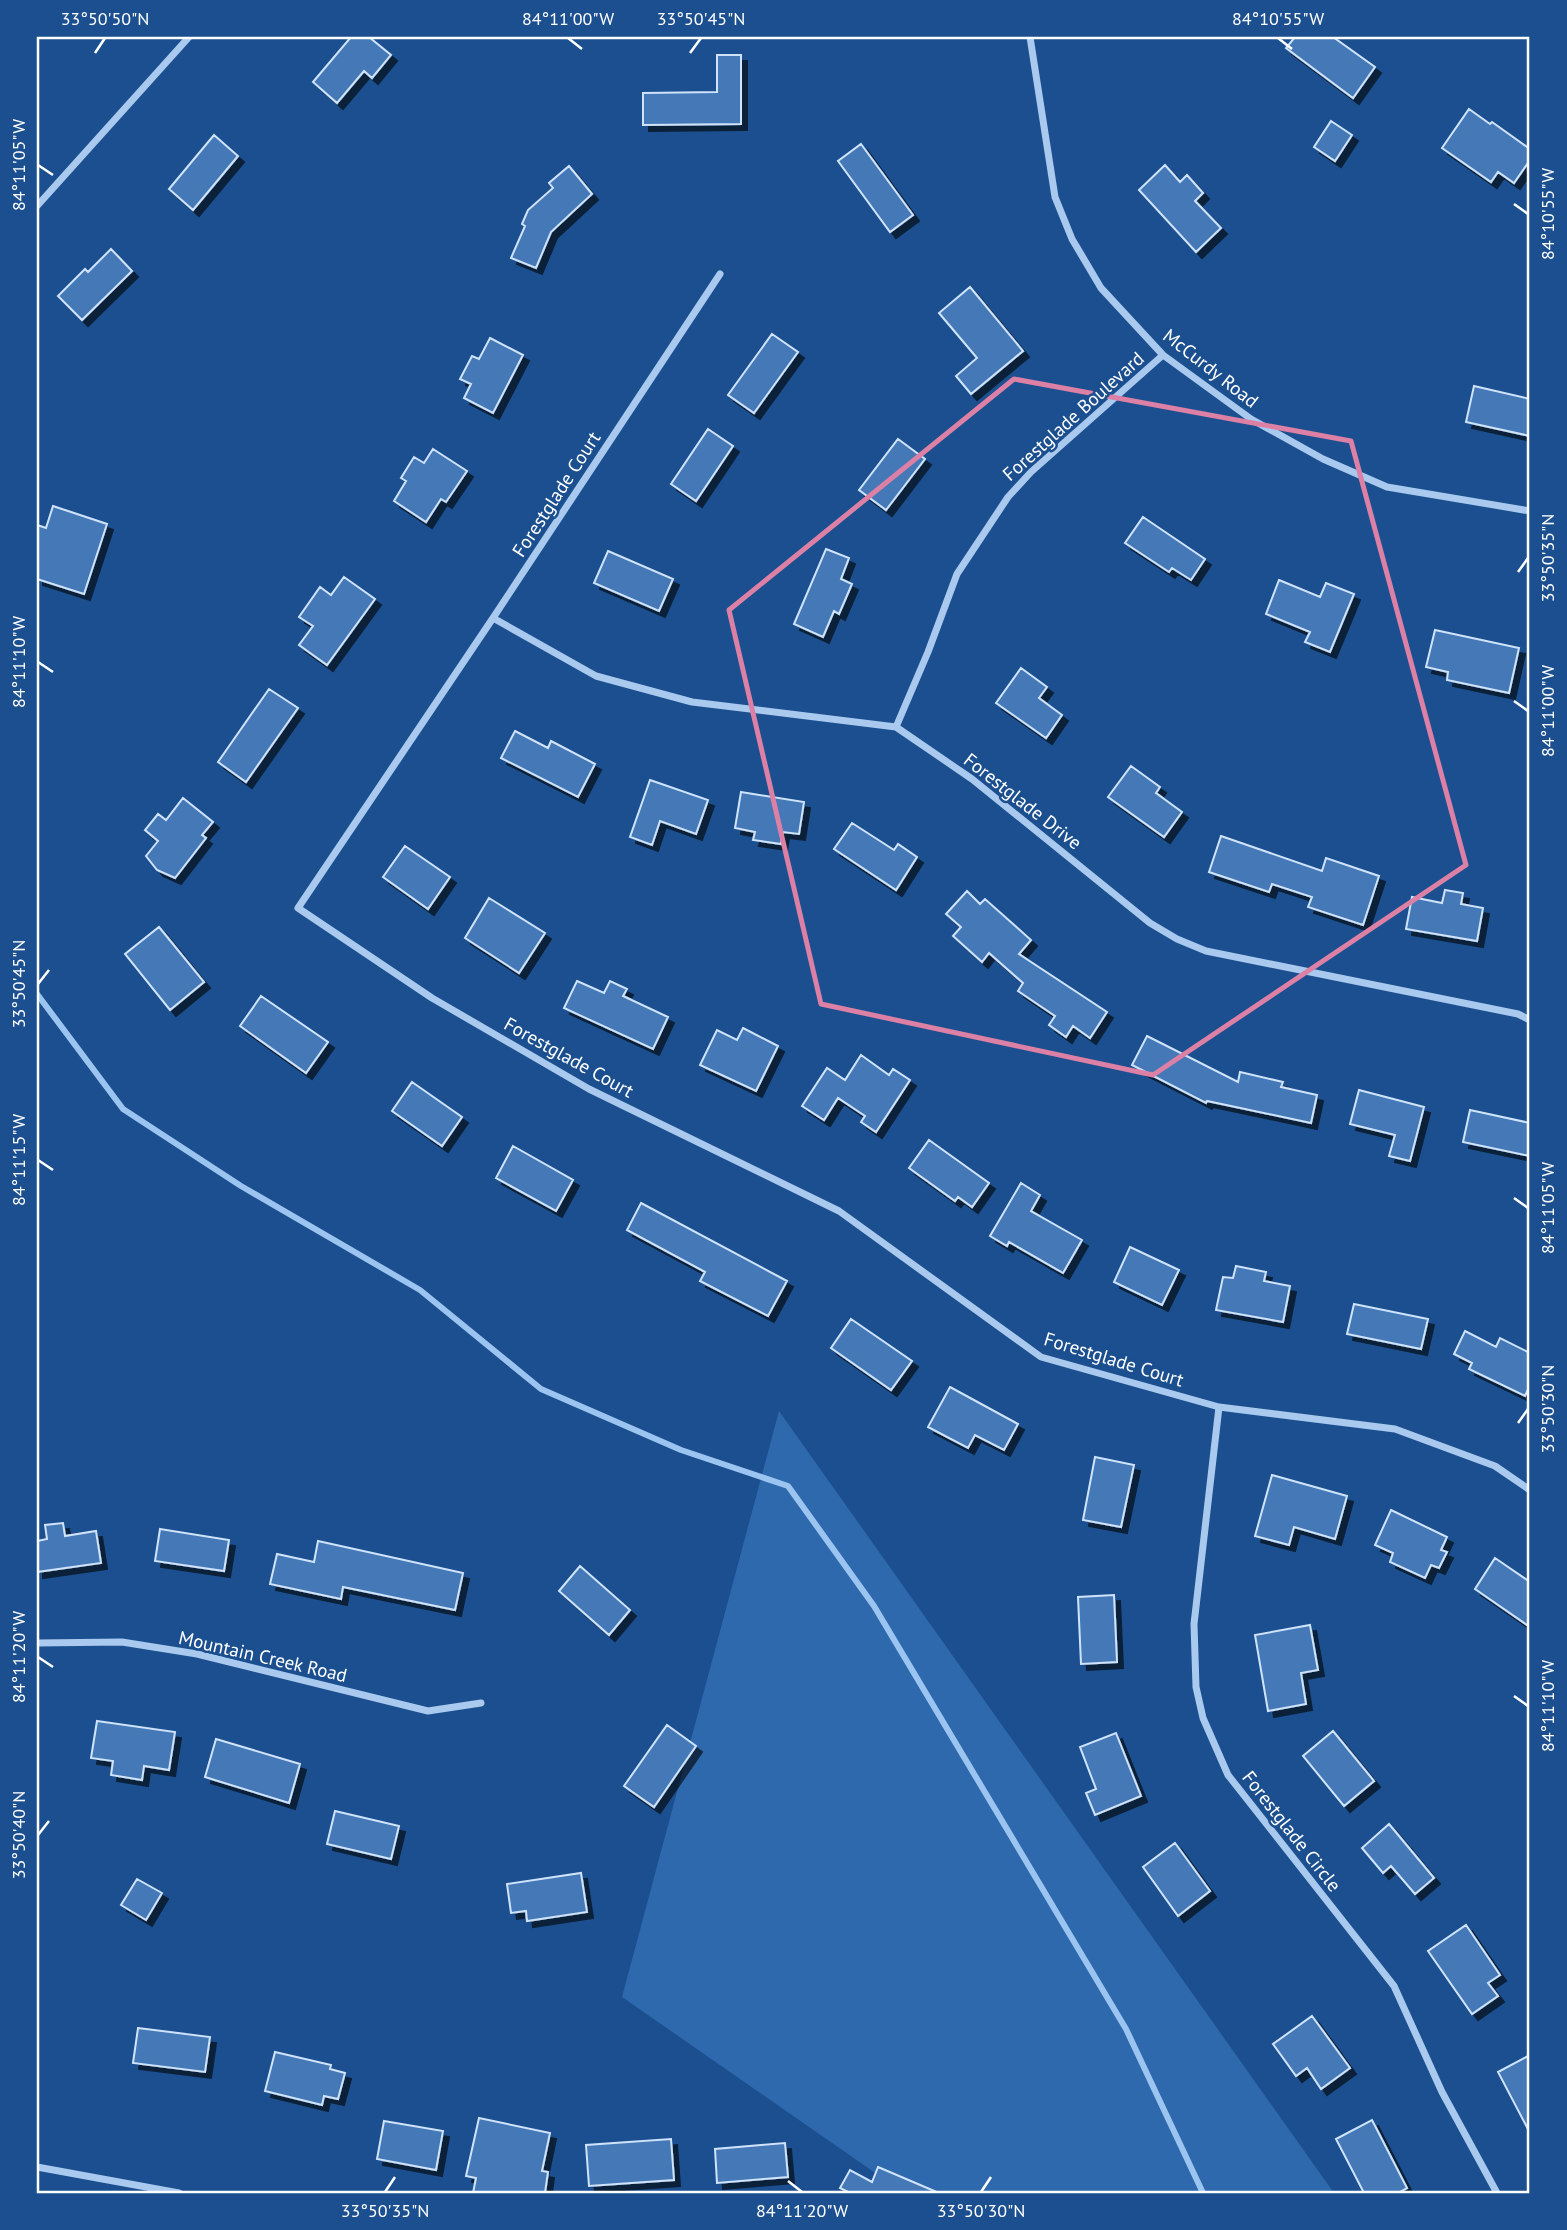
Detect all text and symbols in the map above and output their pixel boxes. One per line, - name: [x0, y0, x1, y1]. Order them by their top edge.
- text: 33°50'50"N: [61, 7, 149, 30]
- text: 84°11'00"W: [522, 7, 614, 30]
- text: 33°50'45"N: [657, 7, 745, 30]
- text: 84°10'55"W: [1232, 7, 1324, 30]
- text: 84°11'05"W: [7, 119, 30, 211]
- text: 84°10'55"W: [1536, 168, 1559, 260]
- street label: McCurdy Road: [1158, 323, 1264, 413]
- street label: Forestglade Boulevard: [997, 346, 1149, 486]
- street label: Forestglade Court: [507, 426, 606, 561]
- text: 33°50'35"N: [1536, 514, 1559, 602]
- text: 84°11'10"W: [7, 616, 30, 708]
- text: 84°11'00"W: [1536, 665, 1559, 757]
- street label: Forestglade Drive: [959, 748, 1087, 854]
- text: 33°50'45"N: [7, 940, 30, 1028]
- street label: Forestglade Court: [500, 1011, 639, 1103]
- text: 84°11'15"W: [7, 1114, 30, 1206]
- text: 84°11'05"W: [1536, 1162, 1559, 1254]
- street label: Forestglade Court: [1041, 1326, 1187, 1392]
- text: 33°50'30"N: [1536, 1365, 1559, 1453]
- text: 84°11'20"W: [7, 1611, 30, 1703]
- street label: Mountain Creek Road: [176, 1625, 350, 1687]
- text: 84°11'10"W: [1536, 1660, 1559, 1752]
- street label: Forestglade Circle: [1237, 1766, 1347, 1896]
- text: 33°50'40"N: [7, 1791, 30, 1879]
- text: 33°50'35"N: [341, 2199, 429, 2222]
- text: 84°11'20"W: [756, 2199, 848, 2222]
- text: 33°50'30"N: [937, 2199, 1025, 2222]

